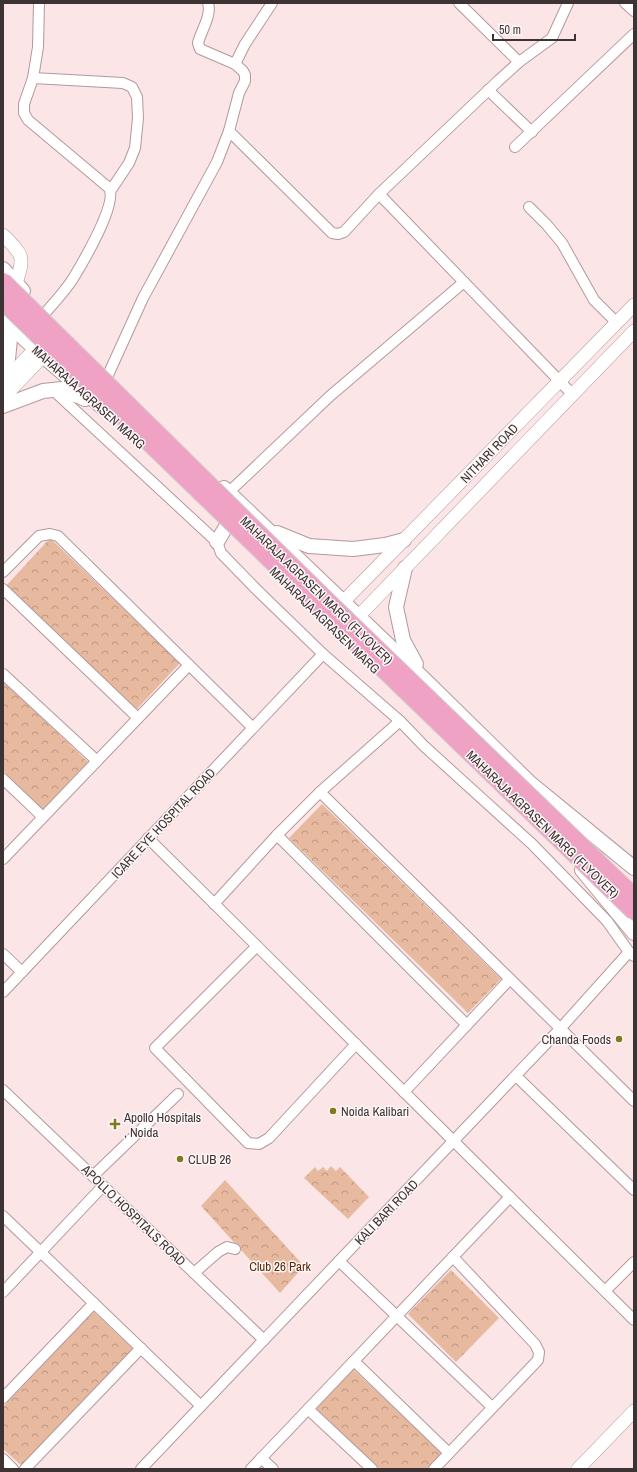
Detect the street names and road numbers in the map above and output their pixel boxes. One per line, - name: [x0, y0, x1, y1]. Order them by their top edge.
- street label: MAHARAJA AGRASEN MARG: [28, 342, 149, 453]
- street label: NITHARI ROAD: [457, 420, 522, 487]
- street label: MAHARAJA AGRASEN MARG (FLYOVER): [237, 512, 397, 668]
- street label: MAHARAJA AGRASEN MARG: [266, 563, 384, 677]
- street label: MAHARAJA AGRASEN MARG (FLYOVER): [463, 747, 623, 902]
- street label: ICARE EYE HOSPITAL ROAD: [108, 764, 219, 882]
- street label: APOLLO HOSPITALS ROAD: [77, 1160, 190, 1270]
- street label: KALI BARI ROAD: [351, 1176, 422, 1249]

